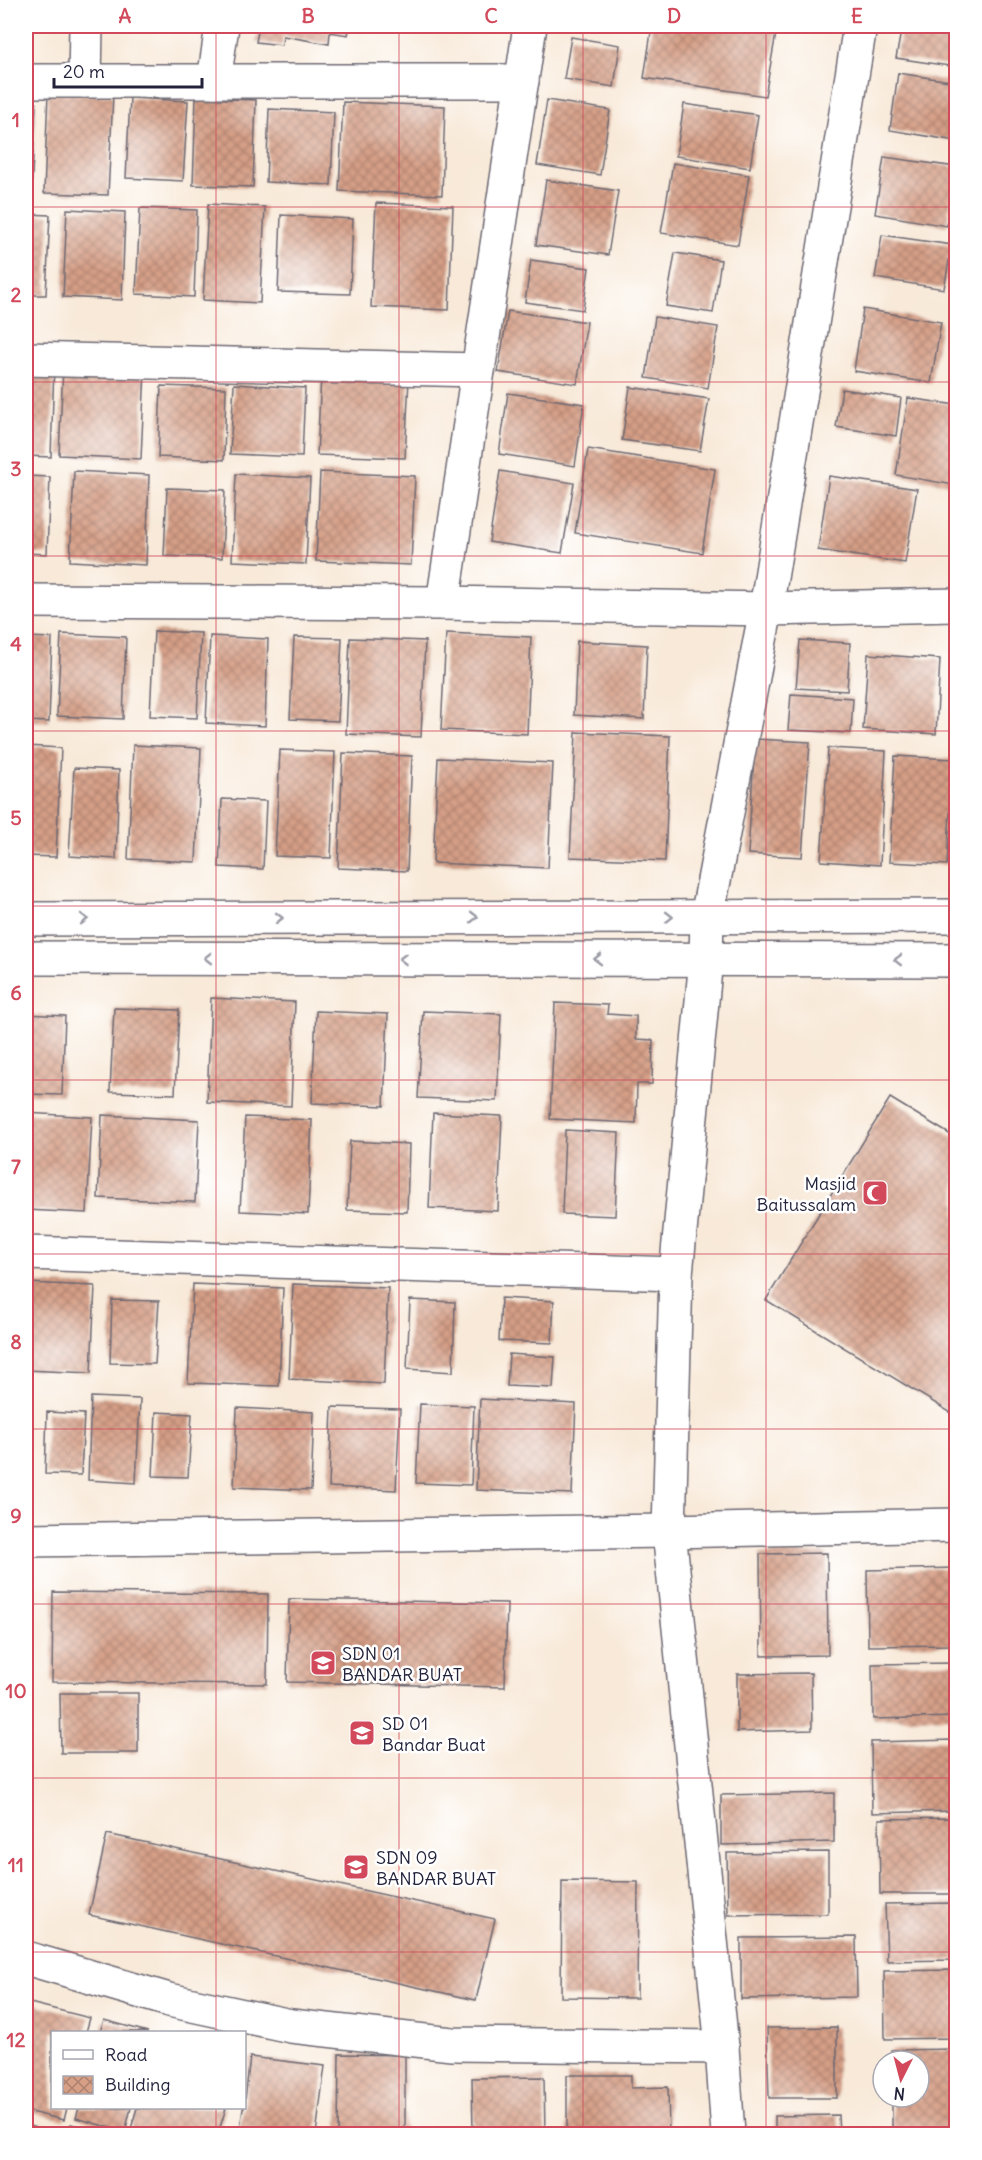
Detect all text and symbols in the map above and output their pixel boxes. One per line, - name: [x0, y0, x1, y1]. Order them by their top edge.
- text: A: [119, 3, 132, 28]
- text: B: [301, 3, 315, 28]
- text: C: [484, 3, 498, 28]
- text: D: [667, 3, 681, 28]
- text: E: [851, 3, 863, 28]
- scale bar: [54, 51, 202, 89]
- text: 20 m: [63, 60, 105, 83]
- text: 1: [12, 107, 20, 132]
- text: 2: [11, 282, 22, 307]
- text: 3: [10, 456, 22, 481]
- text: 4: [10, 631, 22, 656]
- text: 5: [10, 805, 22, 830]
- one-way arrow: [469, 911, 478, 924]
- one-way arrow: [664, 911, 673, 923]
- one-way arrow: [274, 912, 283, 924]
- one-way arrow: [79, 913, 88, 925]
- one-way arrow: [204, 952, 213, 964]
- one-way arrow: [399, 953, 408, 965]
- one-way arrow: [594, 953, 603, 965]
- one-way arrow: [894, 954, 903, 966]
- text: 6: [10, 980, 22, 1005]
- text: 7: [11, 1154, 21, 1179]
- place label: Masjid Baitussalam: [757, 1172, 856, 1216]
- mosque icon: Masjid Baitussalam: [860, 1178, 890, 1208]
- text: 8: [10, 1329, 22, 1354]
- text: 9: [10, 1503, 22, 1528]
- place label: SDN 01 BANDAR BUAT: [342, 1642, 462, 1686]
- school or university icon: SDN 01 BANDAR BUAT: [308, 1648, 338, 1678]
- text: 10: [5, 1678, 27, 1703]
- place label: SD 01 Bandar Buat: [382, 1712, 486, 1756]
- school or university icon: SD 01 Bandar Buat: [347, 1718, 377, 1748]
- place label: SDN 09 BANDAR BUAT: [376, 1846, 496, 1890]
- text: 11: [8, 1852, 24, 1877]
- school or university icon: SDN 09 BANDAR BUAT: [341, 1852, 371, 1882]
- text: 12: [7, 2027, 25, 2052]
- legend: [51, 2031, 246, 2109]
- text: Road: [105, 2043, 148, 2066]
- north arrow: [871, 2049, 931, 2109]
- text: Building: [105, 2073, 170, 2096]
- text: N: [893, 2083, 906, 2104]

